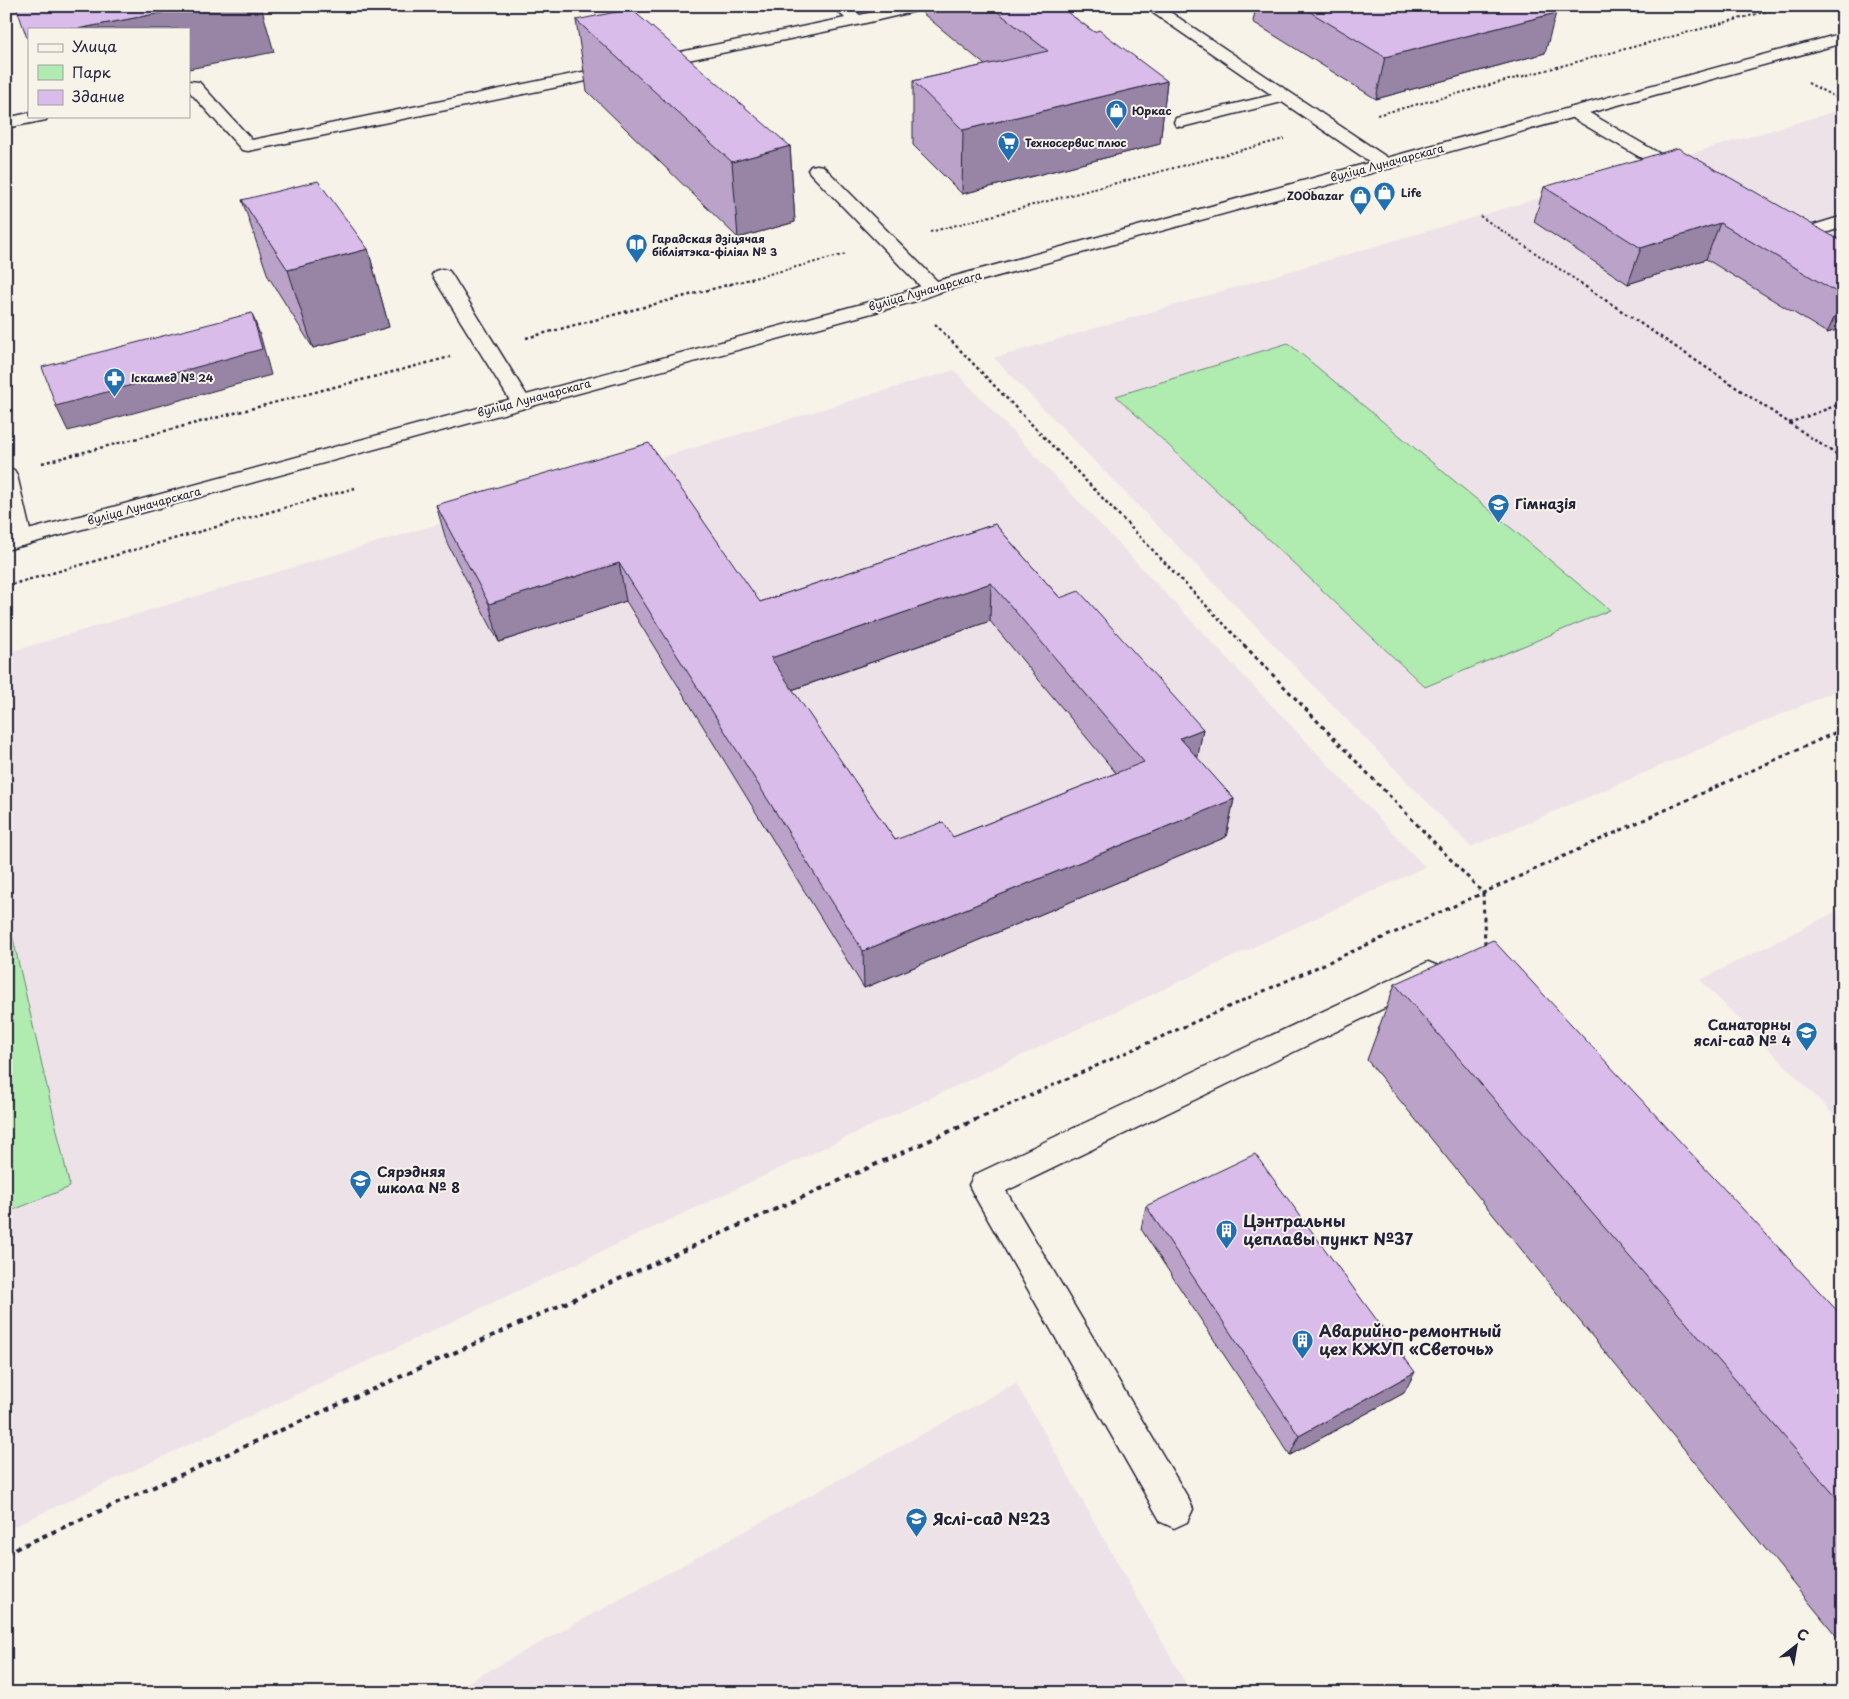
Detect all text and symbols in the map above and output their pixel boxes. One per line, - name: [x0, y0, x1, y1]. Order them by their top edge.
- legend: [28, 28, 190, 118]
- text: Улица: [72, 34, 117, 57]
- text: Парк: [72, 60, 111, 83]
- text: Здание: [72, 84, 125, 107]
- shop icon: Юркас: [1104, 99, 1128, 130]
- place label: Юркас: [1132, 102, 1172, 119]
- supermarket icon: Техносервис плюс: [997, 131, 1021, 162]
- place label: Техносервис плюс: [1025, 134, 1126, 151]
- street label: вуліца Луначарскага: [1328, 139, 1446, 186]
- shop icon: Life: [1373, 181, 1397, 212]
- shop icon: ZOObazar: [1348, 184, 1372, 215]
- place label: Life: [1401, 184, 1422, 201]
- place label: ZOObazar: [1287, 187, 1344, 204]
- place label: Гарадская дзіцячая бібліятэка-філіял № 3: [652, 230, 777, 260]
- library icon: Гарадская дзіцячая бібліятэка-філіял № 3: [624, 233, 648, 264]
- street label: вуліца Луначарскага: [866, 266, 984, 315]
- pharmacy icon: Іскамед № 24: [103, 366, 127, 397]
- place label: Іскамед № 24: [131, 369, 214, 386]
- street label: вуліца Луначарскага: [475, 374, 593, 421]
- street label: вуліца Луначарскага: [85, 482, 203, 529]
- school or university icon: Гімназія: [1487, 492, 1511, 523]
- place label: Гімназія: [1515, 493, 1576, 514]
- place label: Санаторны яслі-сад № 4: [1694, 1014, 1791, 1051]
- school or university icon: Санаторны яслі-сад № 4: [1795, 1021, 1819, 1052]
- place label: Сярэдняя школа № 8: [377, 1161, 460, 1198]
- school or university icon: Сярэдняя школа № 8: [349, 1168, 373, 1199]
- place label: Цэнтральны цеплавы пункт №37: [1243, 1208, 1413, 1250]
- building icon: Цэнтральны цеплавы пункт №37: [1215, 1218, 1239, 1249]
- place label: Аварийно-ремонтный цех КЖУП «Светочь»: [1319, 1318, 1502, 1360]
- building icon: Аварийно-ремонтный цех КЖУП «Светочь»: [1291, 1328, 1315, 1359]
- place label: Яслі-сад №23: [932, 1506, 1050, 1530]
- school or university icon: Яслі-сад №23: [905, 1507, 929, 1538]
- north arrow: [1772, 1622, 1822, 1672]
- text: С: [1793, 1623, 1813, 1646]

